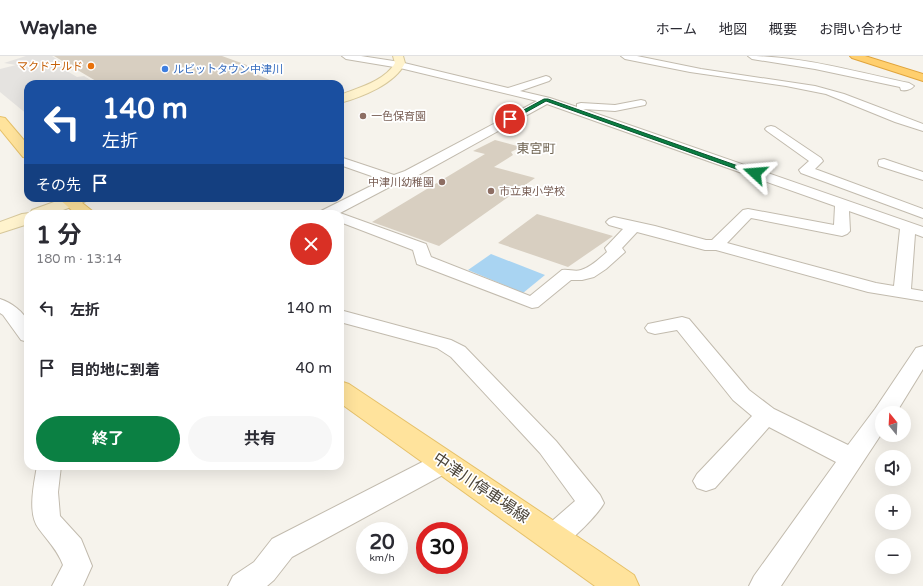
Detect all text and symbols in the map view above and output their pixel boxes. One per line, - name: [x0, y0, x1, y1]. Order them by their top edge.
- text: Waylane: [20, 17, 97, 39]
- text: ホーム: [655, 21, 697, 38]
- text: 地図: [719, 21, 747, 38]
- text: 概要: [769, 21, 797, 38]
- text: お問い合わせ: [819, 21, 903, 38]
- place label: マクドナルド: [17, 60, 83, 73]
- marker: マクドナルド: [86, 61, 96, 71]
- place label: ルビットタウン中津川: [173, 63, 283, 76]
- marker: ルビットタウン中津川: [160, 64, 170, 74]
- text: 140 m: [102, 92, 188, 126]
- icon: left: [36, 96, 88, 148]
- pin: [493, 102, 527, 136]
- icon: arrive: [499, 108, 521, 130]
- place label: 一色保育園: [371, 110, 426, 123]
- marker: 一色保育園: [358, 111, 368, 121]
- text: 左折: [102, 130, 138, 152]
- district label: 東宮町: [516, 141, 556, 157]
- position arrow: [734, 152, 776, 194]
- icon: arrive: [89, 172, 111, 194]
- text: その先: [36, 176, 81, 194]
- place label: 中津川幼稚園: [368, 176, 434, 189]
- marker: 中津川幼稚園: [437, 177, 447, 187]
- place label: 市立東小学校: [499, 185, 565, 198]
- marker: 市立東小学校: [486, 186, 496, 196]
- text: 1 分: [36, 221, 81, 250]
- button: close: [290, 223, 332, 265]
- text: 180 m · 13:14: [36, 251, 122, 267]
- icon: left: [36, 297, 58, 319]
- text: 140 m: [286, 299, 332, 317]
- text: 左折: [70, 301, 100, 319]
- icon: arrive: [36, 357, 58, 379]
- text: 40 m: [295, 359, 332, 377]
- text: 目的地に到着: [70, 361, 160, 379]
- north arrow: [875, 406, 911, 442]
- map controls: [875, 406, 911, 574]
- button: 終了: [36, 416, 180, 462]
- button: 共有: [188, 416, 332, 462]
- street label: 中津川停車場線: [429, 448, 533, 528]
- button: sound: [875, 450, 911, 486]
- button: +: [875, 494, 911, 530]
- speed limit sign: 30: [416, 522, 468, 574]
- text: 20: [369, 531, 395, 555]
- button: −: [875, 538, 911, 574]
- text: km/h: [369, 552, 395, 564]

